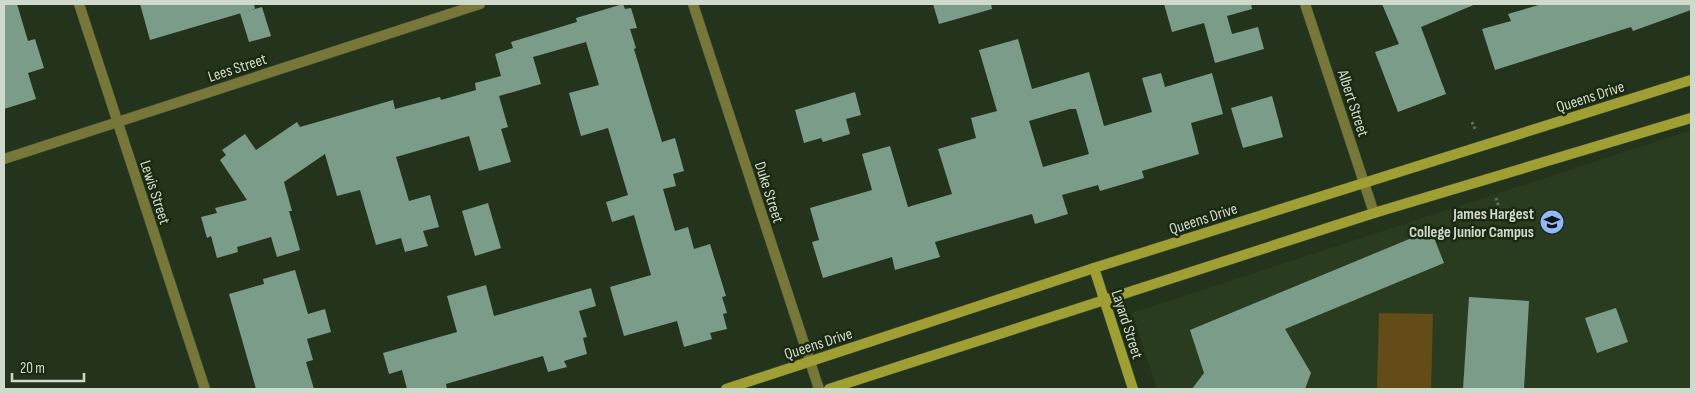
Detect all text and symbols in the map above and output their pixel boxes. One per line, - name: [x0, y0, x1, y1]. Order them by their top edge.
- street label: Lees Street: [206, 50, 269, 87]
- street label: Albert Street: [1333, 67, 1372, 139]
- street label: Queens Drive: [1554, 77, 1627, 117]
- street label: Lewis Street: [135, 158, 174, 227]
- street label: Duke Street: [750, 159, 787, 226]
- street label: Queens Drive: [1167, 199, 1240, 239]
- place label: James Hargest College Junior Campus: [1409, 205, 1534, 242]
- school or university icon: James Hargest College Junior Campus: [1539, 209, 1565, 235]
- street label: Layard Street: [1107, 288, 1147, 361]
- street label: Queens Drive: [782, 324, 855, 364]
- scale bar: [12, 350, 85, 382]
- text: 20 m: [20, 359, 45, 378]

